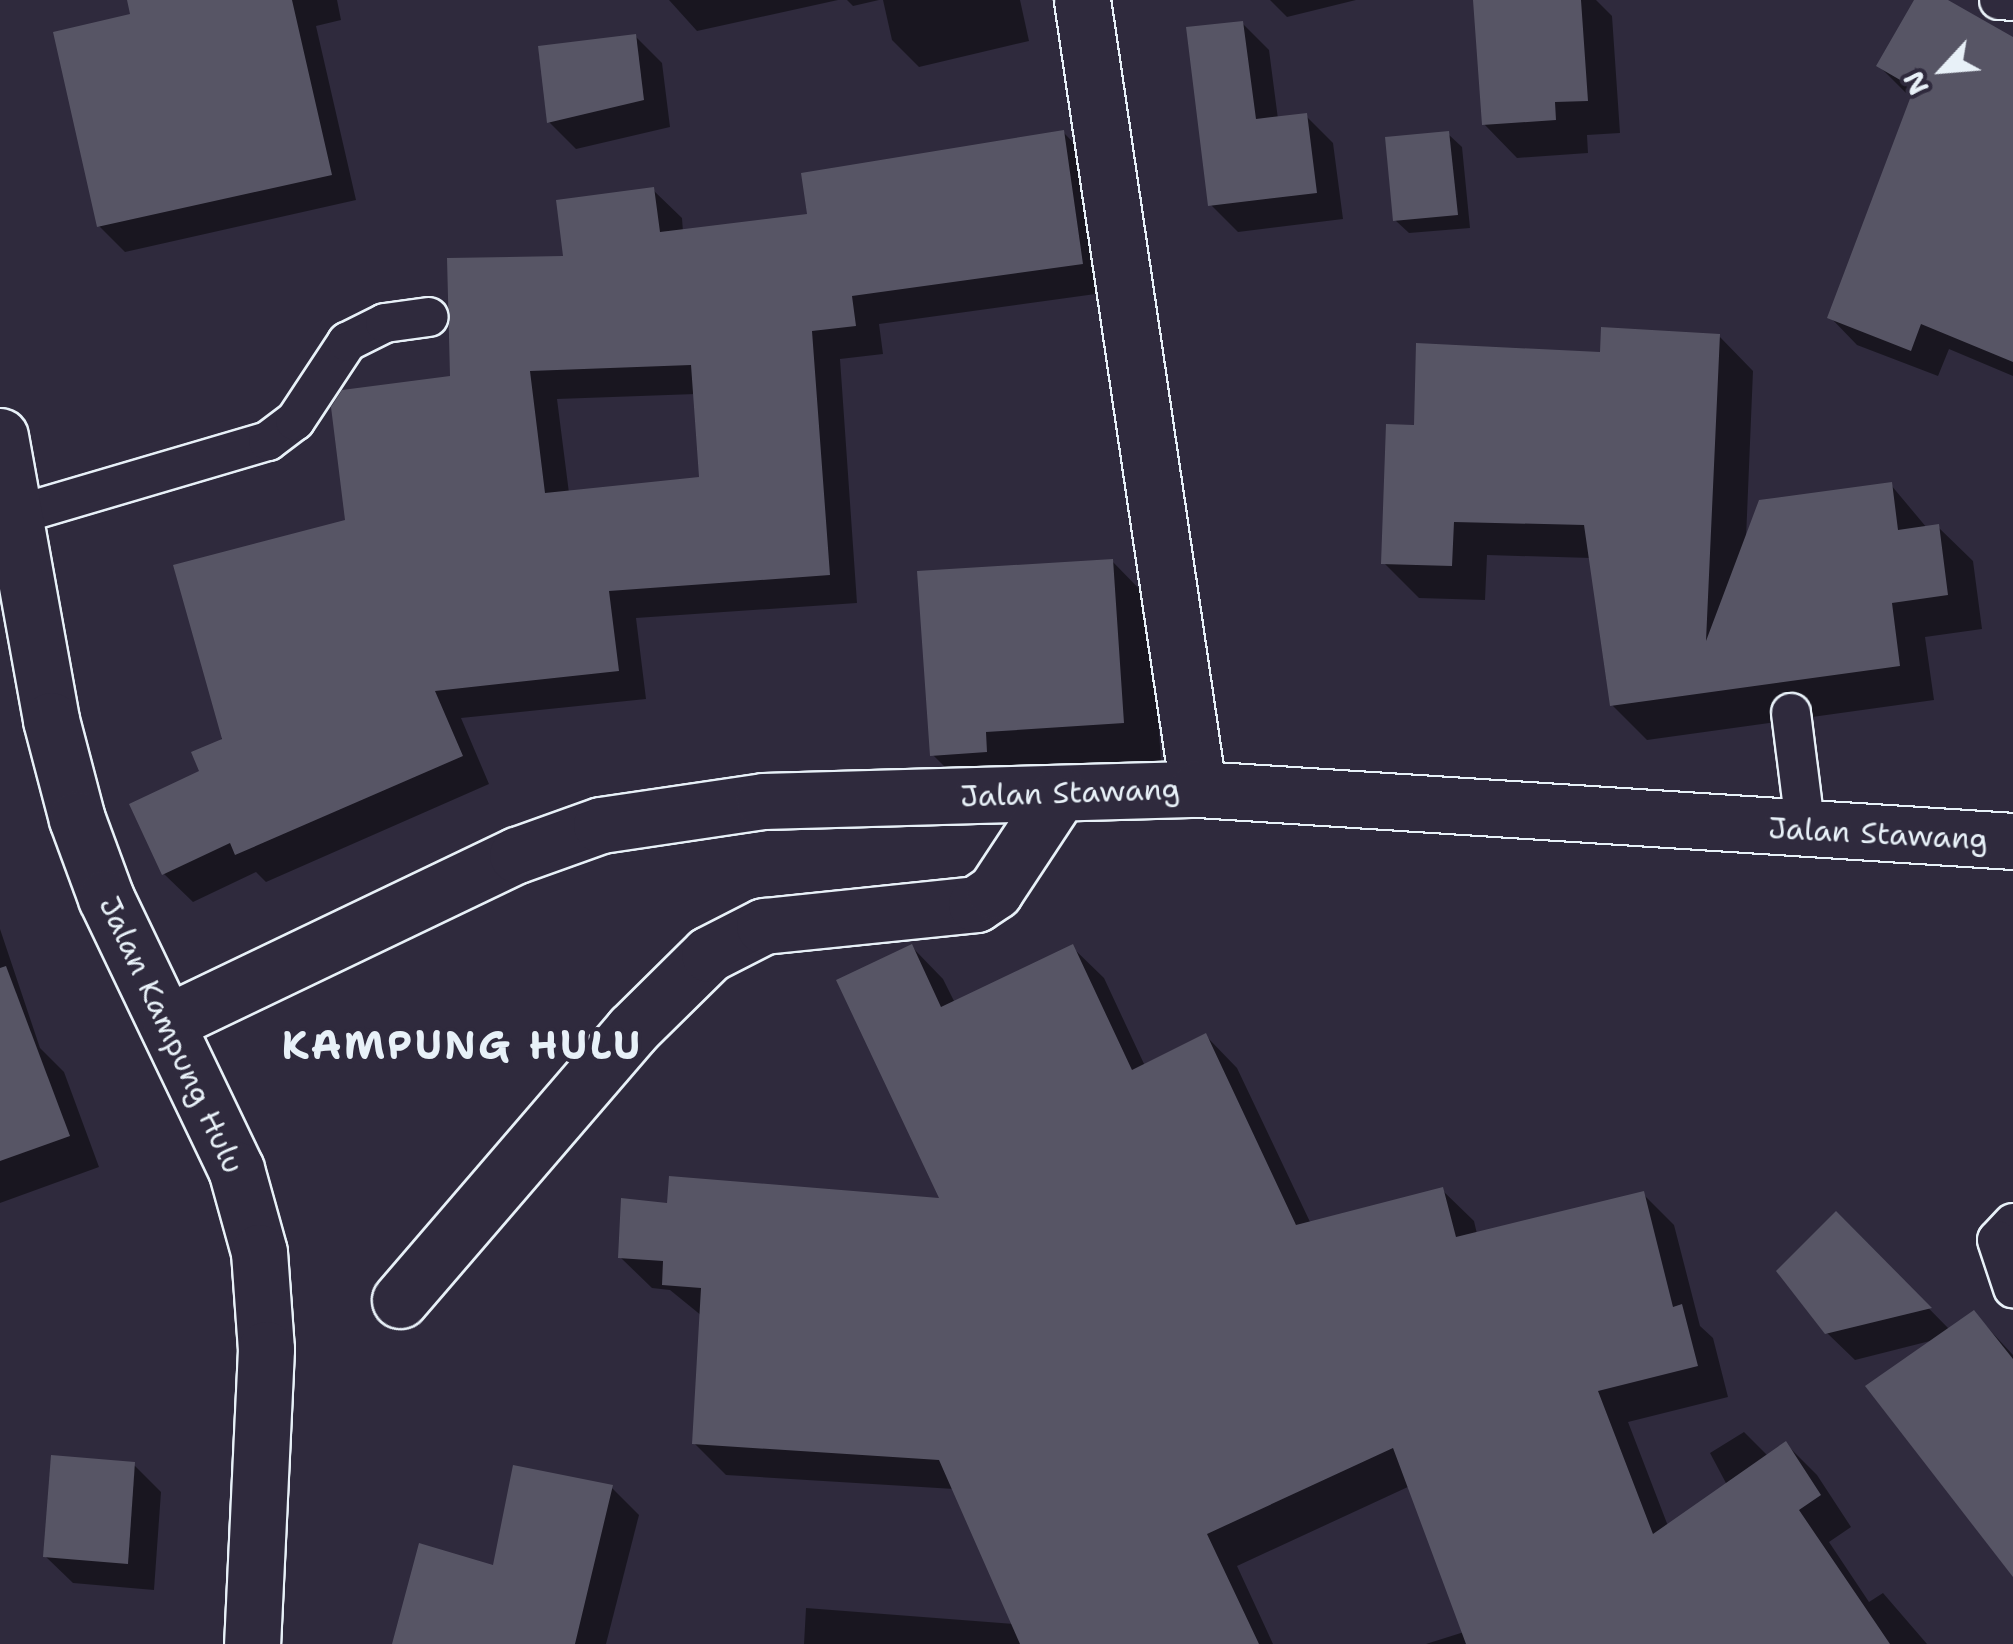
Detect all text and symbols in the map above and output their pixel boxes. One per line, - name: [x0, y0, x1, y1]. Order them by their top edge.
- north arrow: [1893, 20, 1993, 120]
- text: N: [1894, 65, 1938, 101]
- street label: Jalan Stawang: [959, 771, 1181, 815]
- street label: Jalan Stawang: [1767, 810, 1989, 858]
- street label: Jalan Kampung Hulu: [91, 891, 251, 1179]
- district label: KAMPUNG HULU: [281, 1021, 643, 1069]

